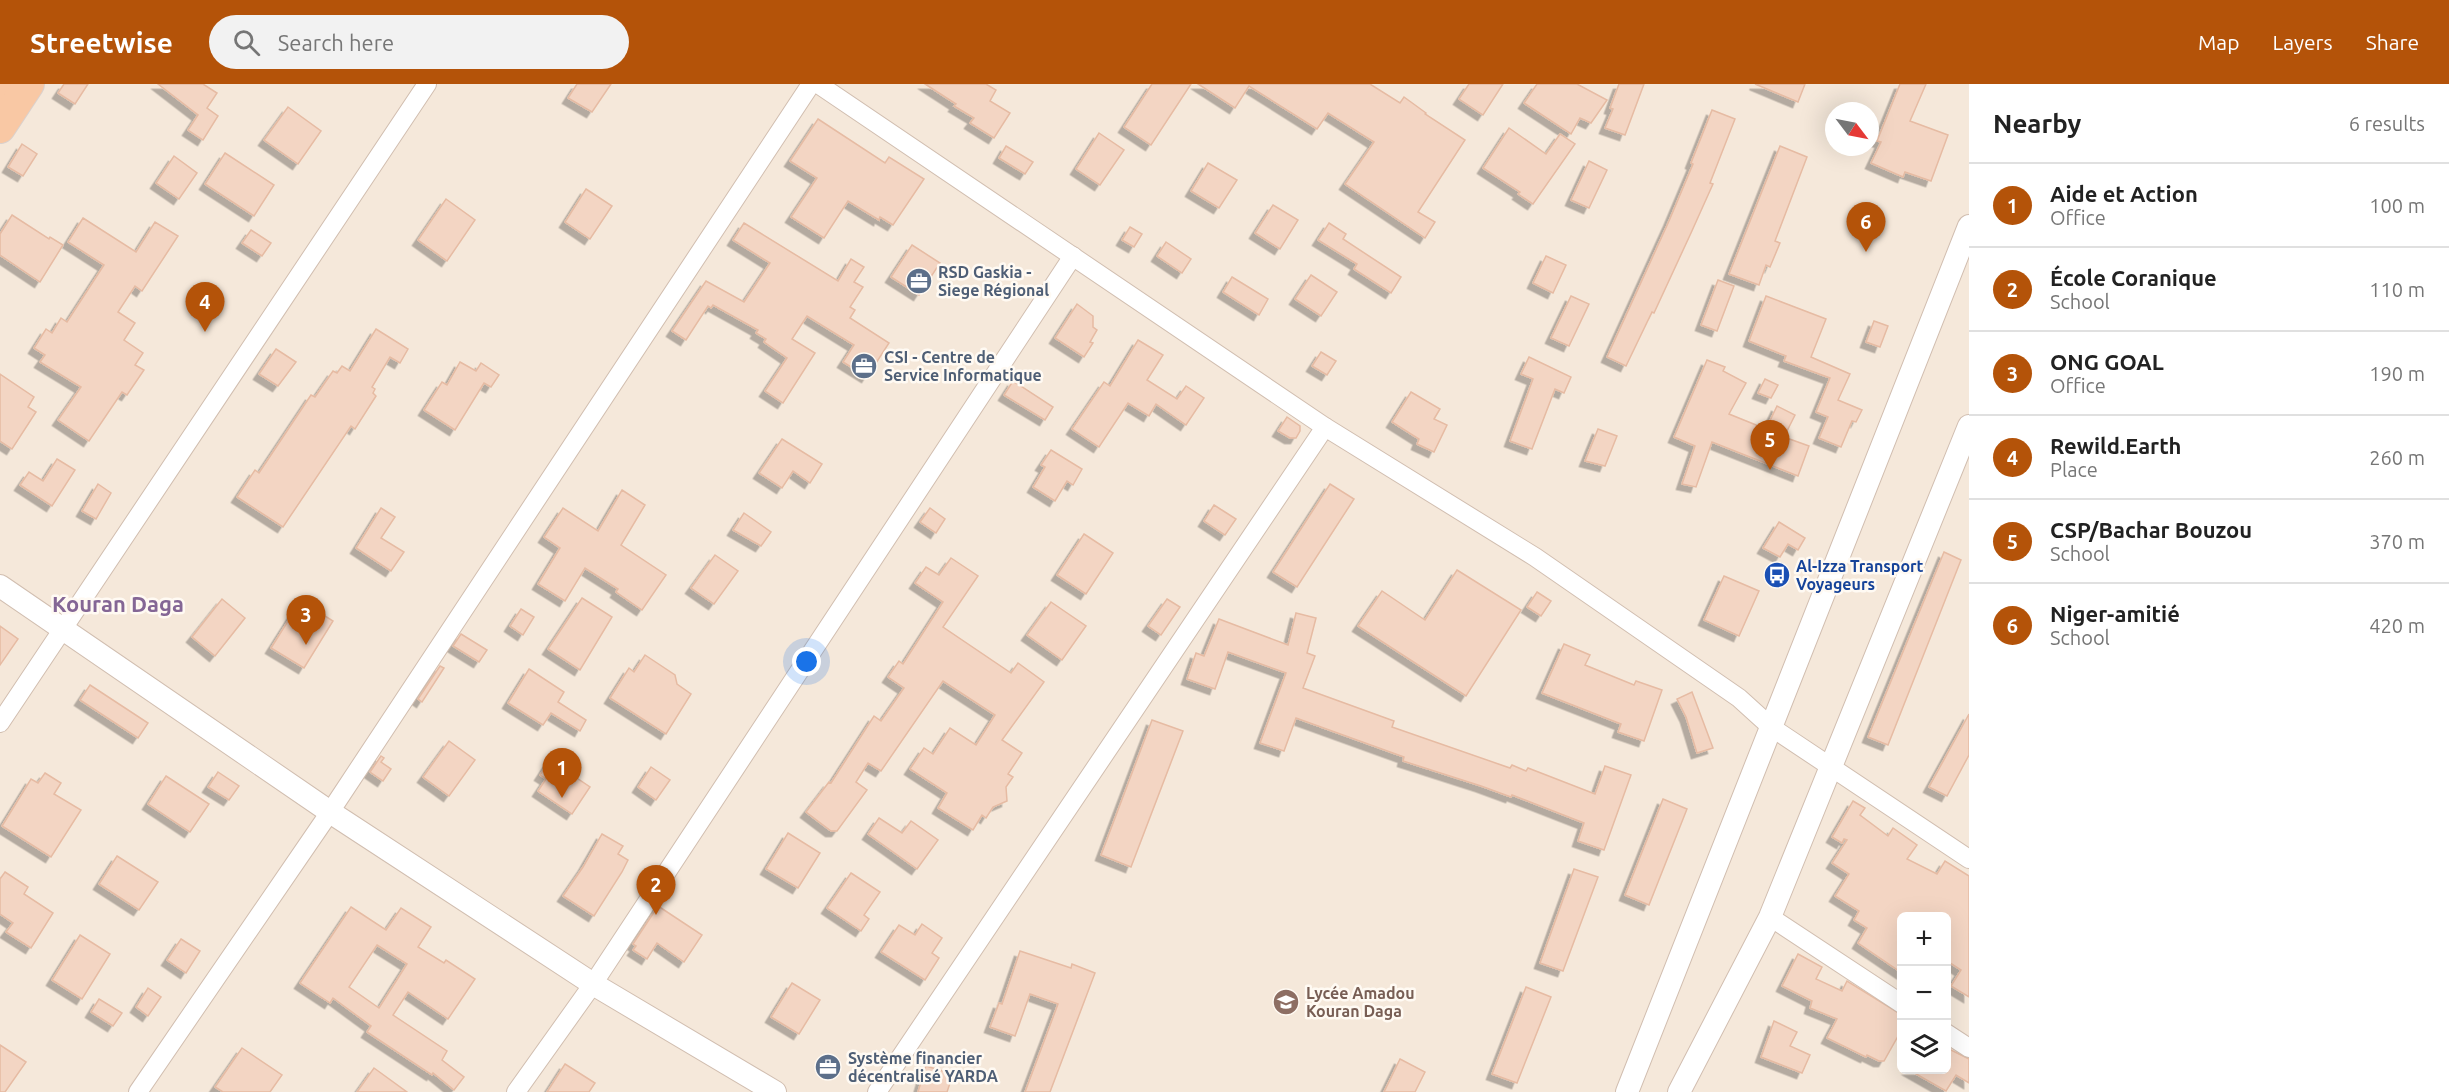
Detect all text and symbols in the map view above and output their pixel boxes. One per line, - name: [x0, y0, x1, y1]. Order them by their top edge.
- search box: [209, 15, 629, 69]
- icon: search: [230, 26, 263, 59]
- text: Streetwise: [30, 27, 173, 58]
- text: Search here: [278, 30, 394, 55]
- text: Map: [2198, 30, 2239, 54]
- text: Layers: [2272, 30, 2333, 54]
- text: Share: [2366, 30, 2419, 54]
- north arrow: [1825, 102, 1879, 156]
- text: Nearby: [1993, 109, 2081, 138]
- text: 6 results: [2349, 112, 2425, 135]
- text: Aide et Action: [2050, 181, 2198, 206]
- text: 1: [2007, 194, 2018, 217]
- text: 100 m: [2369, 194, 2425, 217]
- pin: 6: [1846, 202, 1886, 252]
- text: Office: [2050, 206, 2106, 229]
- place label: RSD Gaskia - Siege Régional: [938, 263, 1049, 299]
- text: École Coranique: [2050, 265, 2217, 290]
- office icon: RSD Gaskia - Siege Régional: [904, 266, 934, 296]
- text: 2: [2007, 278, 2018, 301]
- text: 110 m: [2369, 278, 2425, 301]
- pin: 4: [186, 282, 224, 332]
- text: School: [2050, 290, 2110, 313]
- place label: CSI - Centre de Service Informatique: [884, 348, 1042, 384]
- text: ONG GOAL: [2050, 349, 2164, 374]
- office icon: CSI - Centre de Service Informatique: [849, 351, 879, 381]
- text: 3: [2007, 362, 2018, 385]
- text: 190 m: [2369, 362, 2425, 385]
- text: Office: [2050, 374, 2106, 397]
- pin: 5: [1750, 420, 1790, 470]
- text: Rewild.Earth: [2050, 433, 2181, 458]
- text: 4: [2007, 446, 2018, 469]
- text: 260 m: [2369, 446, 2425, 469]
- text: Place: [2050, 458, 2098, 481]
- text: CSP/Bachar Bouzou: [2050, 517, 2252, 542]
- text: 5: [2007, 530, 2018, 553]
- text: 370 m: [2369, 530, 2425, 553]
- text: School: [2050, 542, 2110, 565]
- place label: Al-Izza Transport Voyageurs: [1796, 557, 1924, 593]
- bus stop icon: Al-Izza Transport Voyageurs: [1762, 560, 1792, 590]
- district label: Kouran Daga: [52, 591, 184, 616]
- pin: 3: [286, 596, 326, 645]
- text: Niger-amitié: [2050, 601, 2180, 626]
- text: 6: [2007, 614, 2018, 637]
- text: 420 m: [2369, 614, 2425, 637]
- text: School: [2050, 626, 2110, 649]
- your location: [792, 647, 821, 676]
- pin: 1: [542, 748, 582, 798]
- pin: 2: [636, 866, 676, 915]
- map controls: [1897, 912, 1951, 1074]
- button: +: [1897, 912, 1951, 966]
- button: −: [1897, 966, 1951, 1020]
- place label: Lycée Amadou Kouran Daga: [1306, 984, 1415, 1020]
- school or university icon: Lycée Amadou Kouran Daga: [1271, 987, 1301, 1017]
- button: layers: [1897, 1020, 1951, 1074]
- place label: Système financier décentralisé YARDA: [848, 1049, 999, 1085]
- office icon: Système financier décentralisé YARDA: [813, 1052, 843, 1082]

